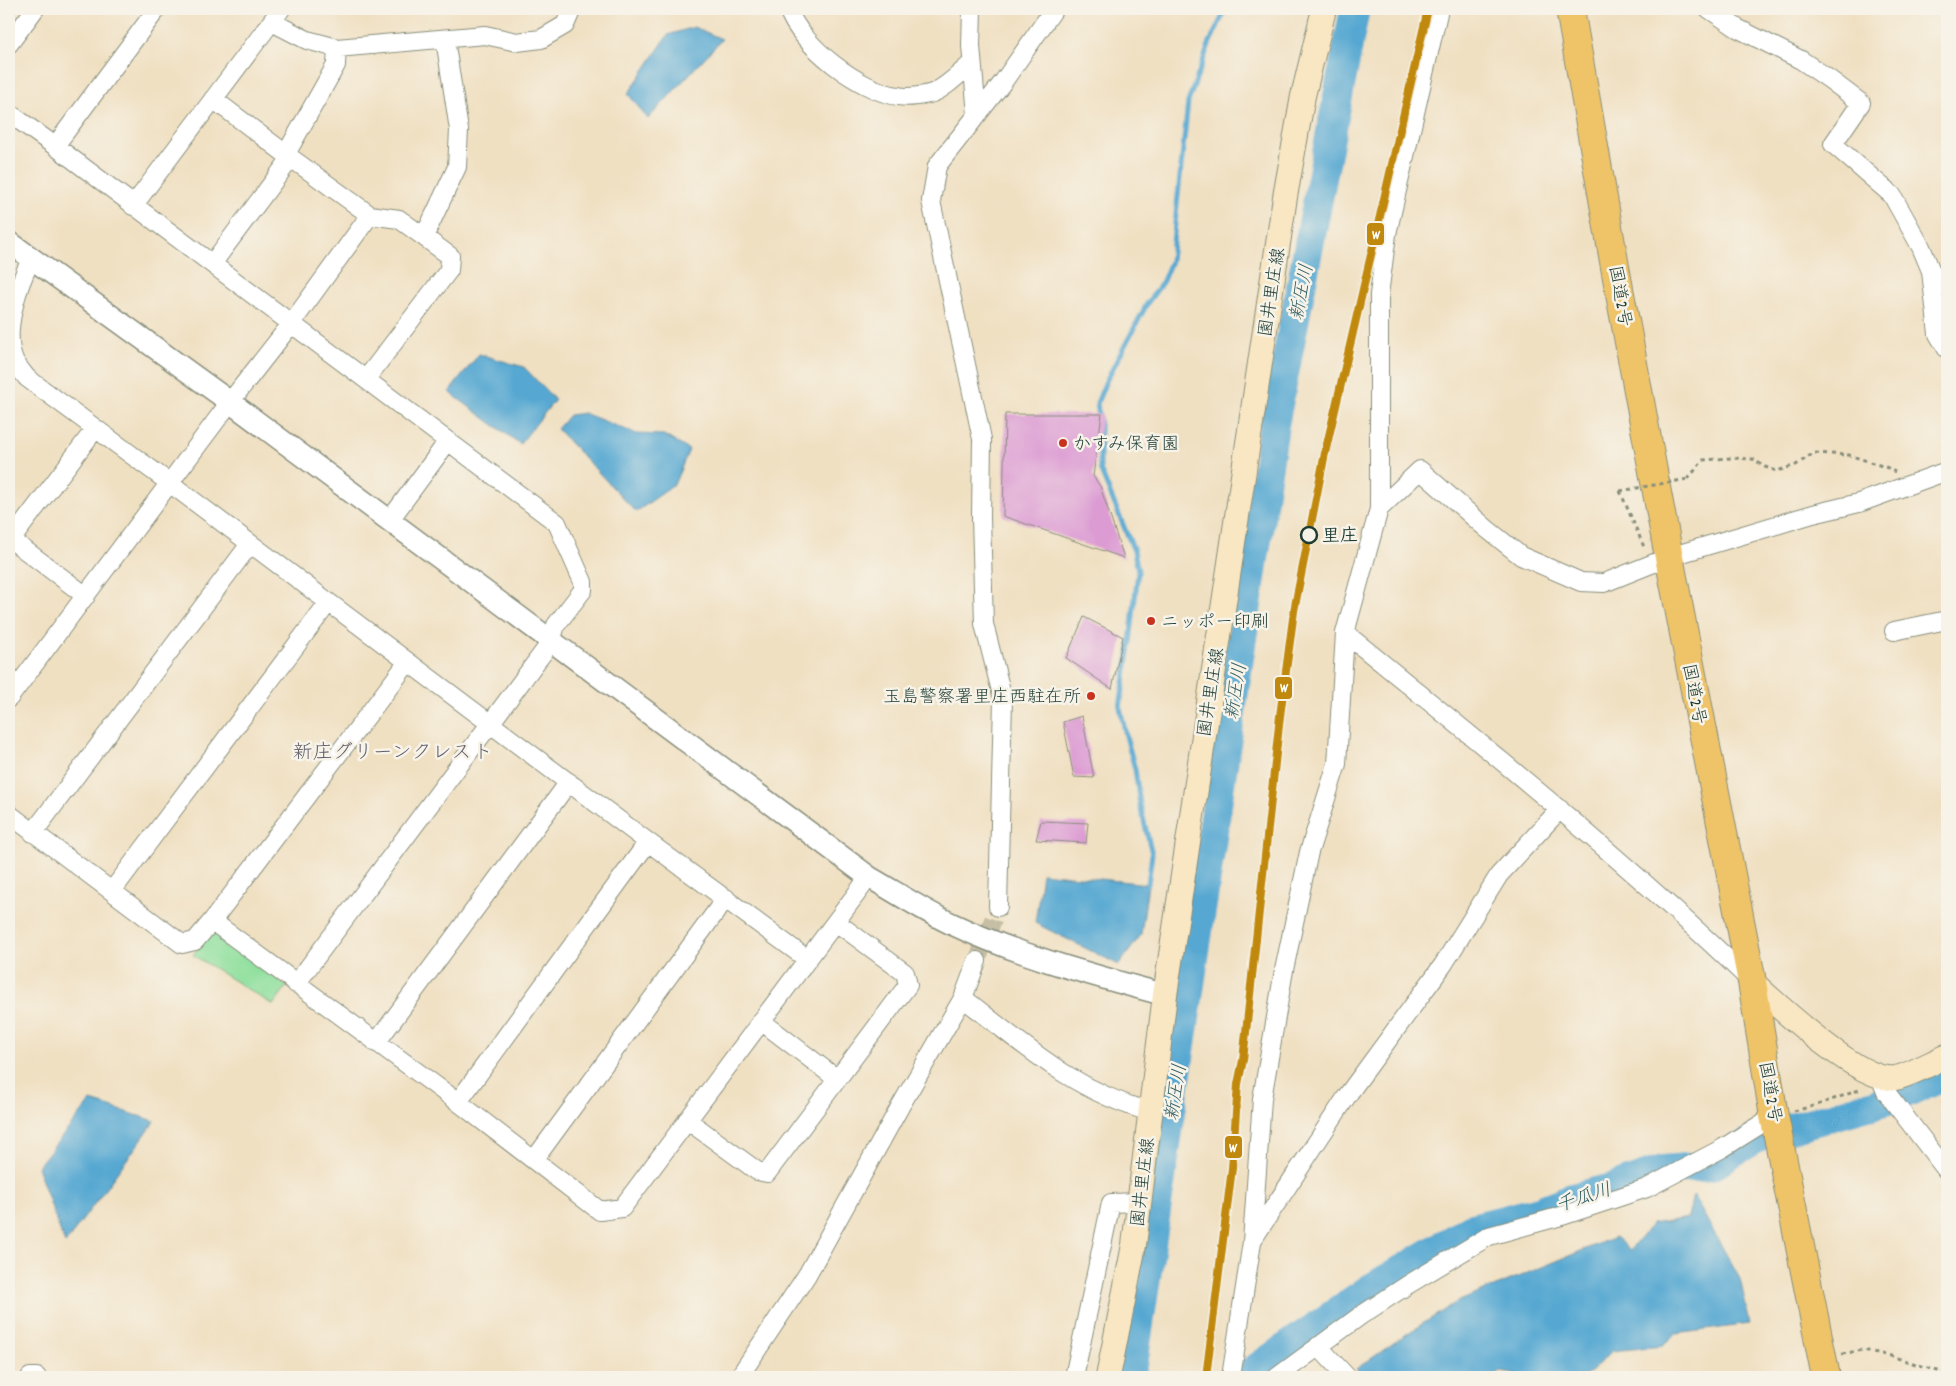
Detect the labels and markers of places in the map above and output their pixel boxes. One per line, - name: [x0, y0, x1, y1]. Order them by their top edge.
- place label: かすみ保育園: [1073, 433, 1180, 458]
- marker: かすみ保育園: [1057, 437, 1069, 449]
- place label: 里庄: [1322, 525, 1358, 550]
- marker: 里庄: [1300, 526, 1318, 544]
- place label: ニッポー印刷: [1161, 611, 1269, 636]
- marker: ニッポー印刷: [1145, 615, 1157, 627]
- place label: 玉島警察署里庄西駐在所: [883, 686, 1081, 711]
- marker: 玉島警察署里庄西駐在所: [1085, 690, 1097, 702]

